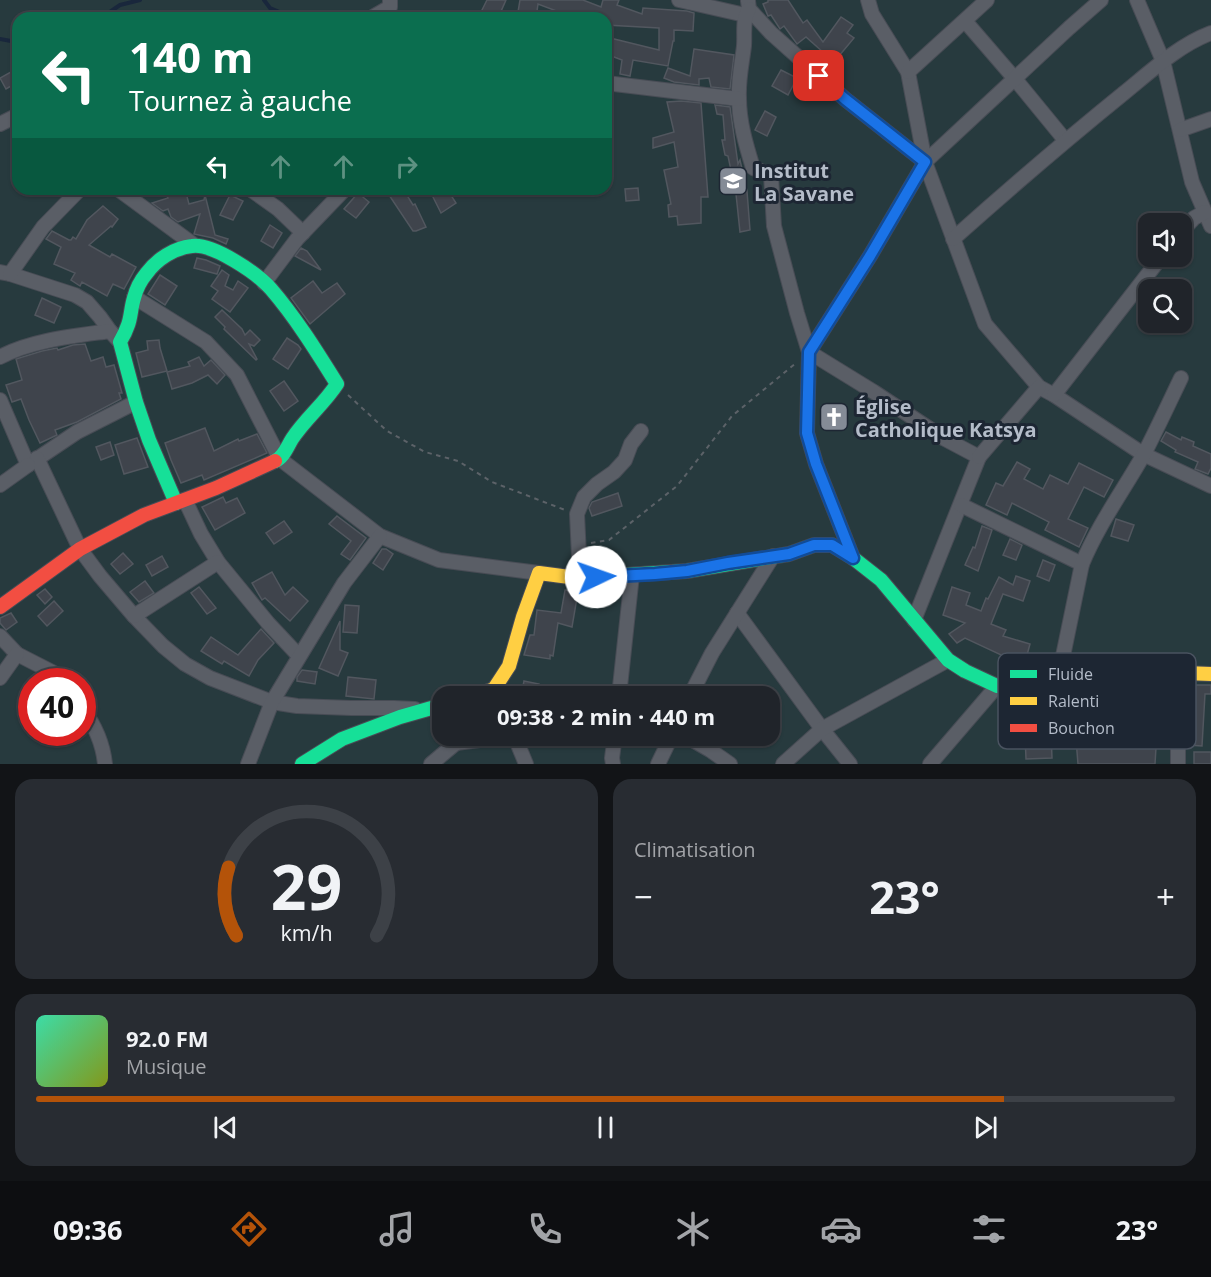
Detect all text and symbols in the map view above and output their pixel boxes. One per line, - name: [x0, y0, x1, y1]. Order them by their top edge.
- text: 140 m: [129, 28, 253, 85]
- icon: left: [30, 36, 108, 114]
- pin: [793, 50, 844, 101]
- icon: arrive: [802, 59, 835, 92]
- text: Tournez à gauche: [129, 82, 352, 119]
- icon: left: [201, 150, 234, 183]
- icon: ahead: [264, 150, 297, 183]
- icon: ahead: [327, 150, 360, 183]
- icon: right: [390, 150, 423, 183]
- place label: Institut La Savane: [754, 157, 854, 207]
- school or university icon: Institut La Savane: [717, 165, 749, 197]
- map controls: [1138, 213, 1192, 333]
- button: sound: [1138, 213, 1192, 267]
- button: search: [1138, 279, 1192, 333]
- place label: Église Catholique Katsya: [855, 393, 1037, 443]
- church icon: Église Catholique Katsya: [818, 401, 850, 433]
- position arrow: [564, 545, 628, 609]
- legend: [998, 653, 1196, 749]
- text: Fluide: [1048, 663, 1093, 685]
- speed limit sign: 40: [18, 668, 96, 746]
- text: Ralenti: [1048, 690, 1099, 712]
- text: 09:38 · 2 min · 440 m: [497, 701, 715, 731]
- text: Bouchon: [1048, 717, 1115, 739]
- text: Climatisation: [634, 836, 756, 863]
- text: 29: [271, 843, 342, 928]
- text: 23°: [869, 866, 940, 927]
- text: −: [634, 874, 653, 919]
- text: +: [1156, 874, 1175, 919]
- text: km/h: [280, 918, 333, 947]
- text: 92.0 FM: [126, 1023, 209, 1053]
- text: Musique: [126, 1053, 207, 1080]
- icon: previous: [209, 1111, 242, 1144]
- icon: pause: [589, 1111, 622, 1144]
- icon: next: [969, 1111, 1002, 1144]
- icon: directions: [228, 1208, 270, 1250]
- icon: music: [376, 1208, 418, 1250]
- icon: phone: [524, 1208, 566, 1250]
- icon: climate: [672, 1208, 714, 1250]
- icon: car: [820, 1208, 862, 1250]
- icon: filters: [968, 1208, 1010, 1250]
- text: 09:36: [53, 1211, 122, 1248]
- text: 23°: [1116, 1211, 1158, 1248]

